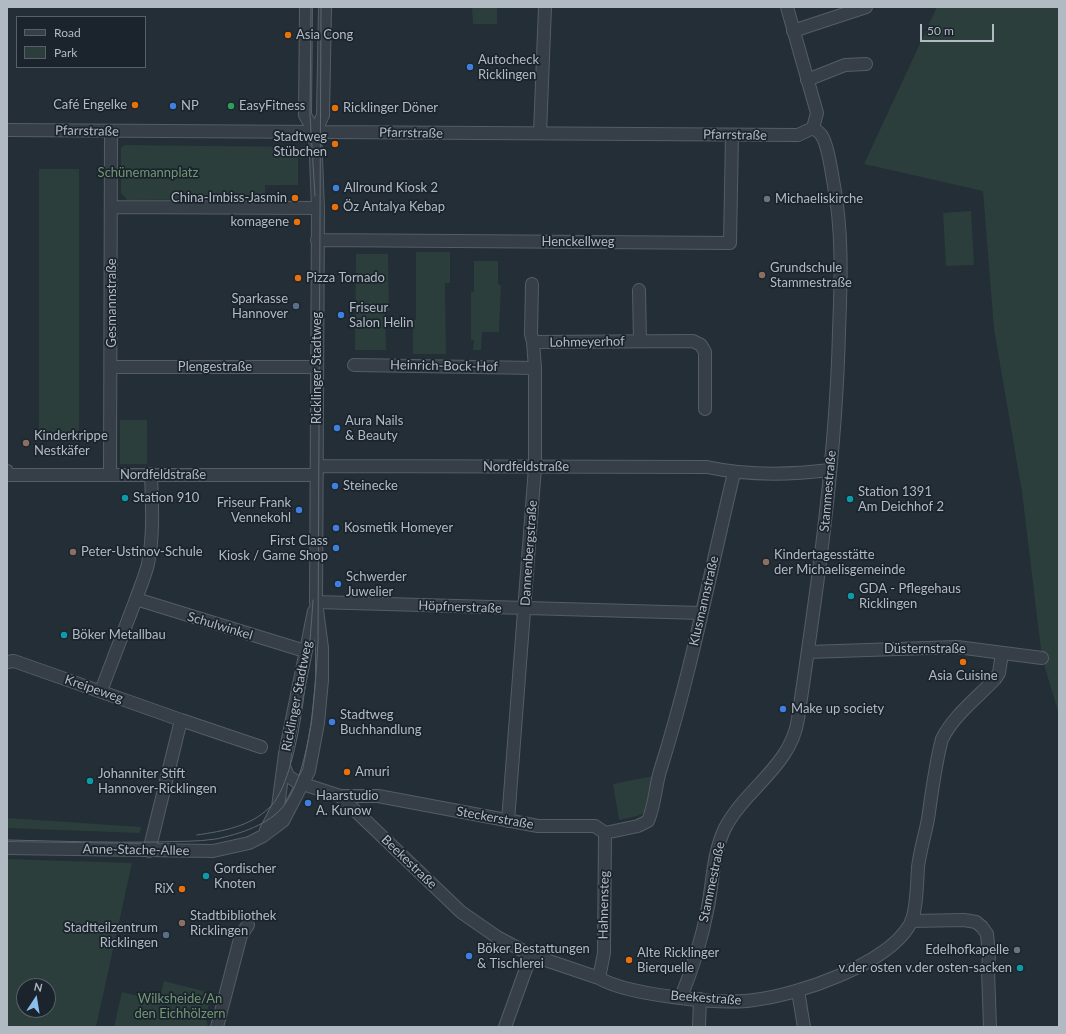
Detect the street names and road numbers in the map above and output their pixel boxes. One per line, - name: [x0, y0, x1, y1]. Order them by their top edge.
- street label: Pfarrstraße: [55, 123, 119, 139]
- street label: Pfarrstraße: [379, 125, 443, 141]
- street label: Pfarrstraße: [703, 127, 767, 143]
- street label: Henckellweg: [541, 234, 615, 250]
- street label: Gesmannstraße: [104, 258, 120, 348]
- street label: Ricklinger Stadtweg: [309, 312, 325, 424]
- street label: Lohmeyerhof: [549, 334, 625, 350]
- street label: Heinrich-Bock-Hof: [390, 357, 498, 375]
- street label: Plengestraße: [178, 359, 252, 375]
- street label: Stammestraße: [817, 450, 839, 532]
- street label: Nordfeldstraße: [483, 459, 569, 475]
- street label: Nordfeldstraße: [120, 467, 206, 483]
- street label: Dannenbergstraße: [518, 500, 540, 606]
- street label: Klusmannstraße: [686, 554, 722, 648]
- street label: Höpfnerstraße: [418, 598, 502, 616]
- street label: Schulwinkel: [185, 609, 255, 643]
- street label: Ricklinger Stadtweg: [279, 639, 315, 753]
- street label: Düsternstraße: [884, 641, 966, 657]
- street label: Kreipeweg: [63, 672, 125, 706]
- street label: Steckerstraße: [455, 804, 535, 832]
- street label: Beekestraße: [378, 832, 440, 892]
- street label: Stammestraße: [696, 840, 728, 924]
- street label: Anne-Stache-Allee: [83, 841, 189, 859]
- street label: Hahnensteg: [596, 871, 612, 939]
- street label: Beekestraße: [670, 988, 742, 1008]

